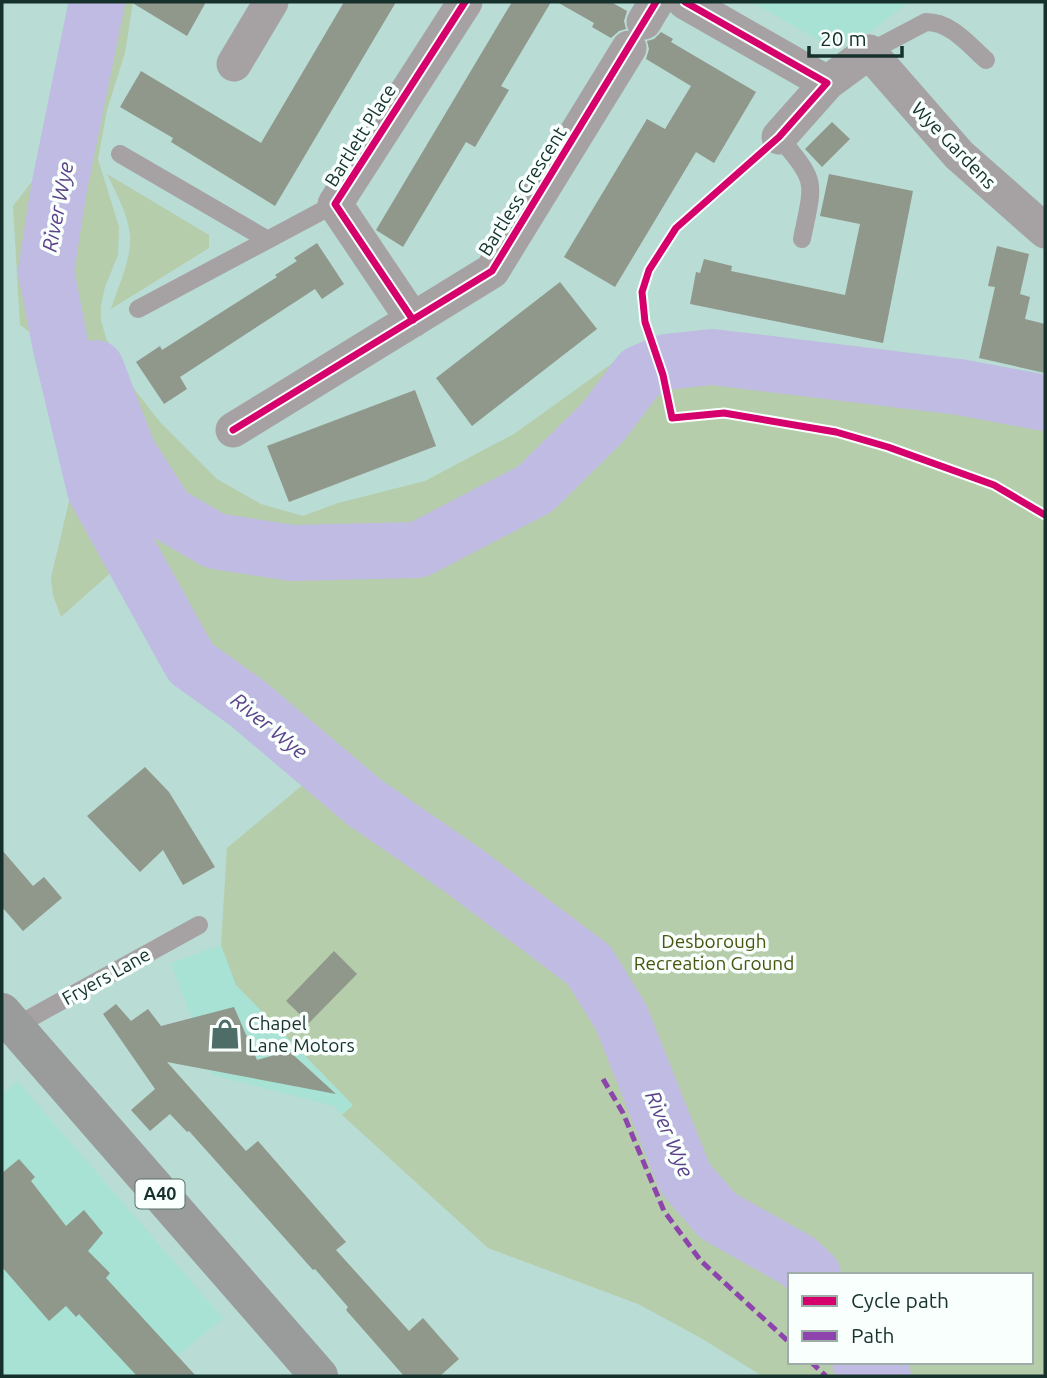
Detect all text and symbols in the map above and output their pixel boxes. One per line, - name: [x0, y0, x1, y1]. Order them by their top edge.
- scale bar: [809, 14, 902, 58]
- text: 20 m: [820, 26, 867, 50]
- street label: Bartlett Place: [320, 80, 400, 190]
- street label: Wye Gardens: [907, 97, 1001, 193]
- street label: Bartless Crescent: [473, 122, 571, 260]
- water label: River Wye: [37, 159, 78, 254]
- water label: River Wye: [227, 687, 313, 763]
- park label: Desborough Recreation Ground: [634, 930, 794, 974]
- street label: Fryers Lane: [58, 943, 154, 1009]
- place label: Chapel Lane Motors: [248, 1012, 355, 1056]
- shop icon: Chapel Lane Motors: [208, 1017, 242, 1051]
- water label: River Wye: [641, 1087, 699, 1181]
- road number: A40: [136, 1180, 184, 1209]
- legend: [788, 1273, 1033, 1364]
- text: Cycle path: [851, 1288, 949, 1312]
- text: Path: [851, 1323, 894, 1347]

